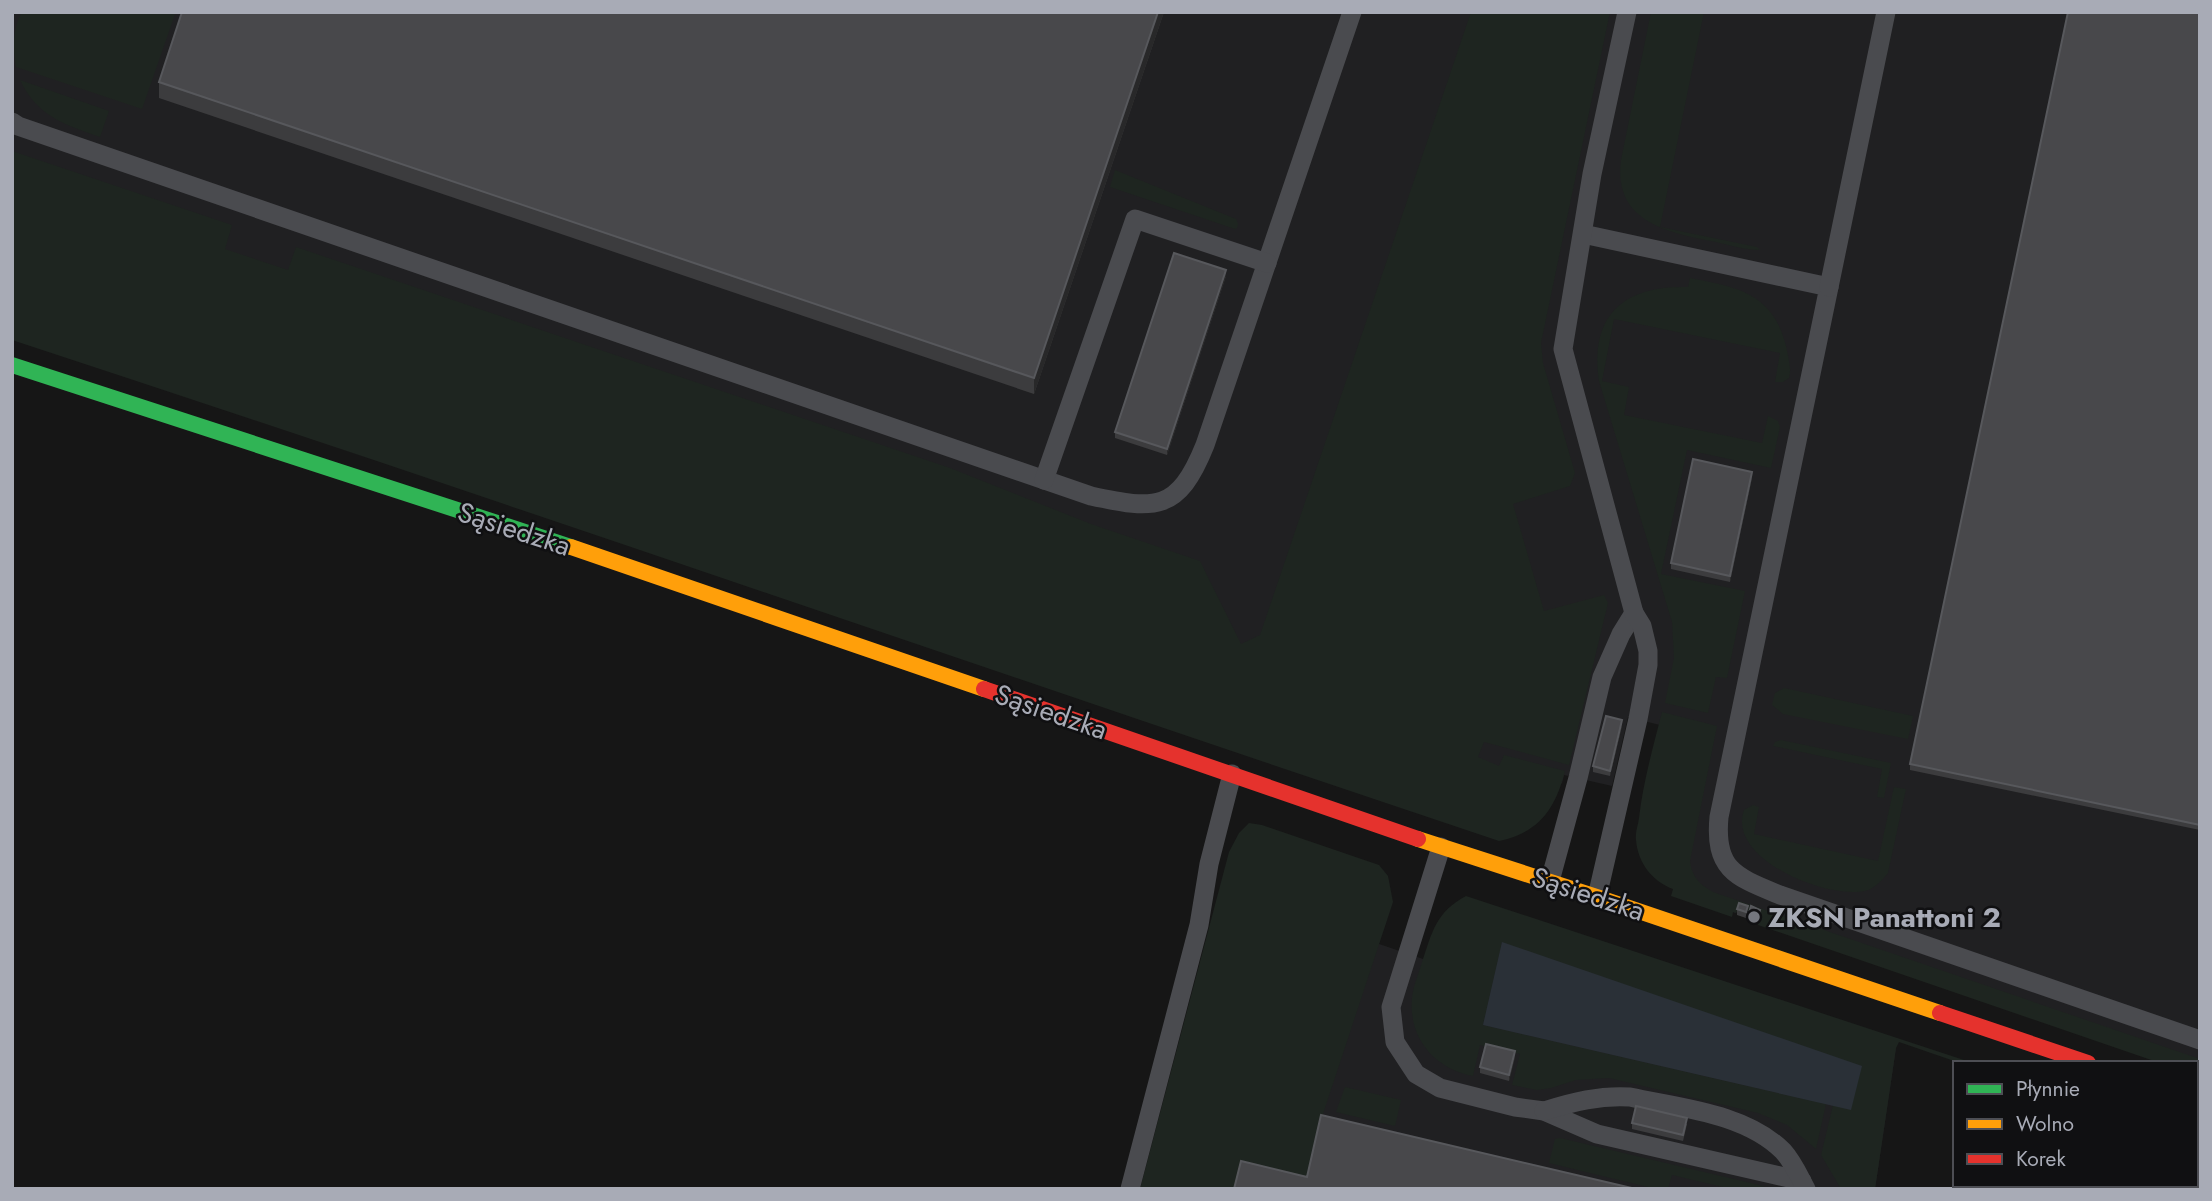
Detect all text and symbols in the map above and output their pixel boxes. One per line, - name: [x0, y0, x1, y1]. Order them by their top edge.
- street label: Sąsiedzka: [452, 491, 576, 567]
- street label: Sąsiedzka: [989, 674, 1113, 750]
- street label: Sąsiedzka: [1526, 856, 1650, 932]
- place label: ZKSN Panattoni 2: [1768, 897, 2001, 938]
- marker: ZKSN Panattoni 2: [1746, 909, 1762, 925]
- legend: [1953, 1061, 2198, 1187]
- text: Płynnie: [2016, 1074, 2080, 1104]
- text: Wolno: [2016, 1109, 2074, 1139]
- text: Korek: [2016, 1144, 2066, 1174]

